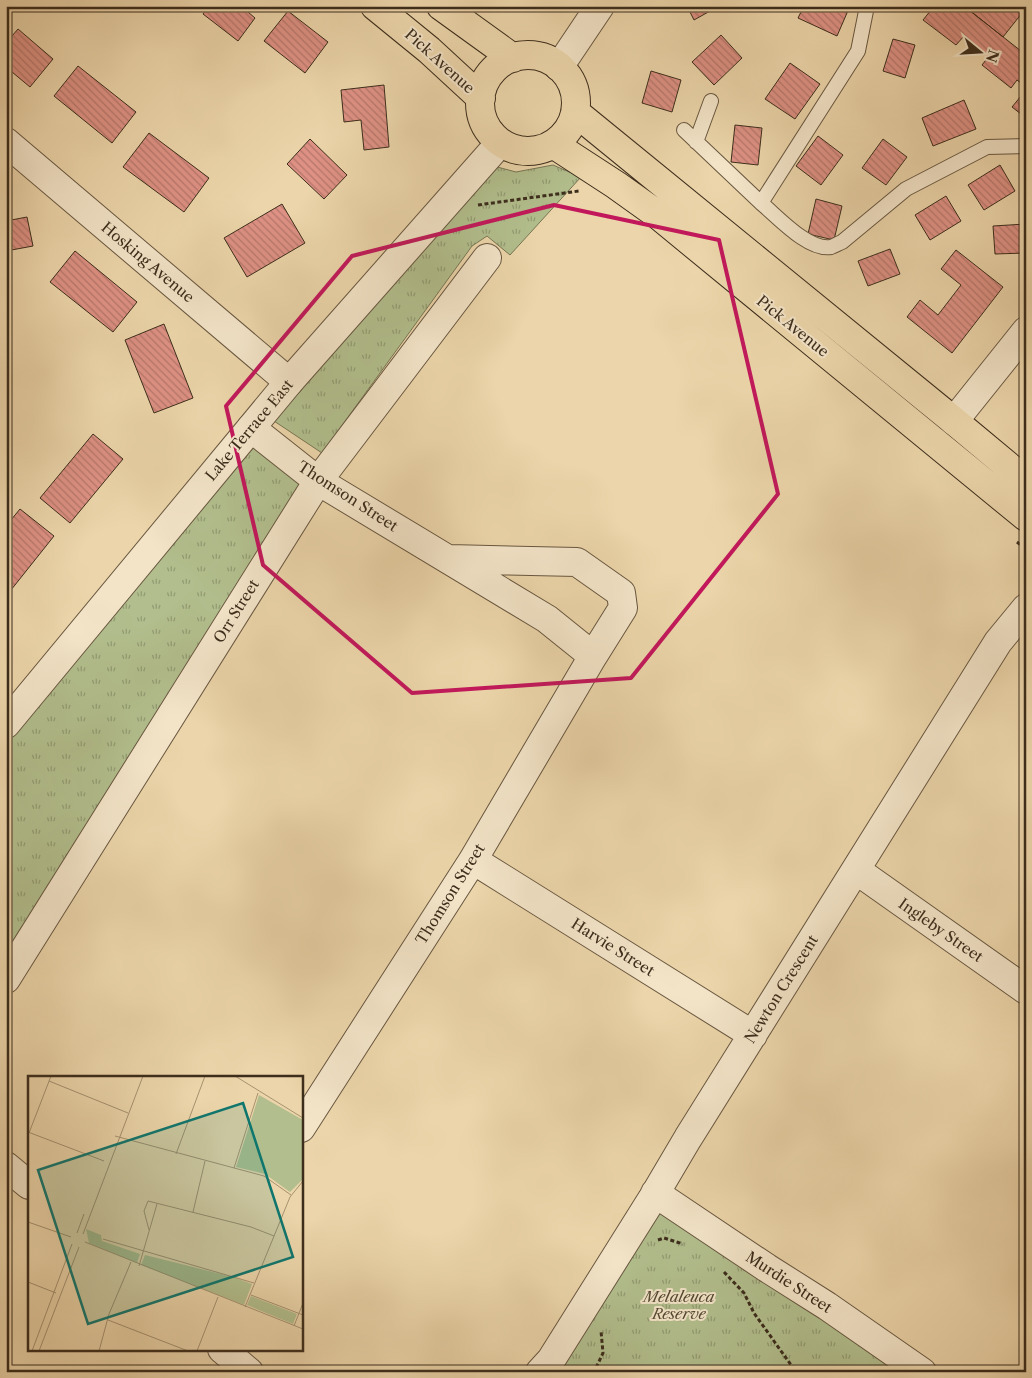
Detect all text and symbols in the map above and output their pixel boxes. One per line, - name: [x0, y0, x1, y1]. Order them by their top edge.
- street label: Pick Avenue: [401, 25, 479, 97]
- north arrow: [954, 28, 1004, 78]
- text: N: [982, 47, 1003, 65]
- street label: Hosking Avenue: [98, 218, 198, 306]
- street label: Pick Avenue: [753, 291, 833, 361]
- street label: Lake Terrace East: [201, 375, 297, 485]
- street label: Thomson Street: [294, 457, 402, 536]
- street label: Orr Street: [209, 575, 263, 646]
- street label: Thomson Street: [411, 839, 489, 948]
- street label: Ingleby Street: [895, 894, 988, 967]
- street label: Harvie Street: [568, 914, 659, 980]
- street label: Newton Crescent: [740, 931, 822, 1047]
- inset map: [28, 1076, 302, 1350]
- street label: Murdie Street: [742, 1247, 836, 1317]
- park label: Melaleuca Reserve: [642, 1287, 714, 1323]

